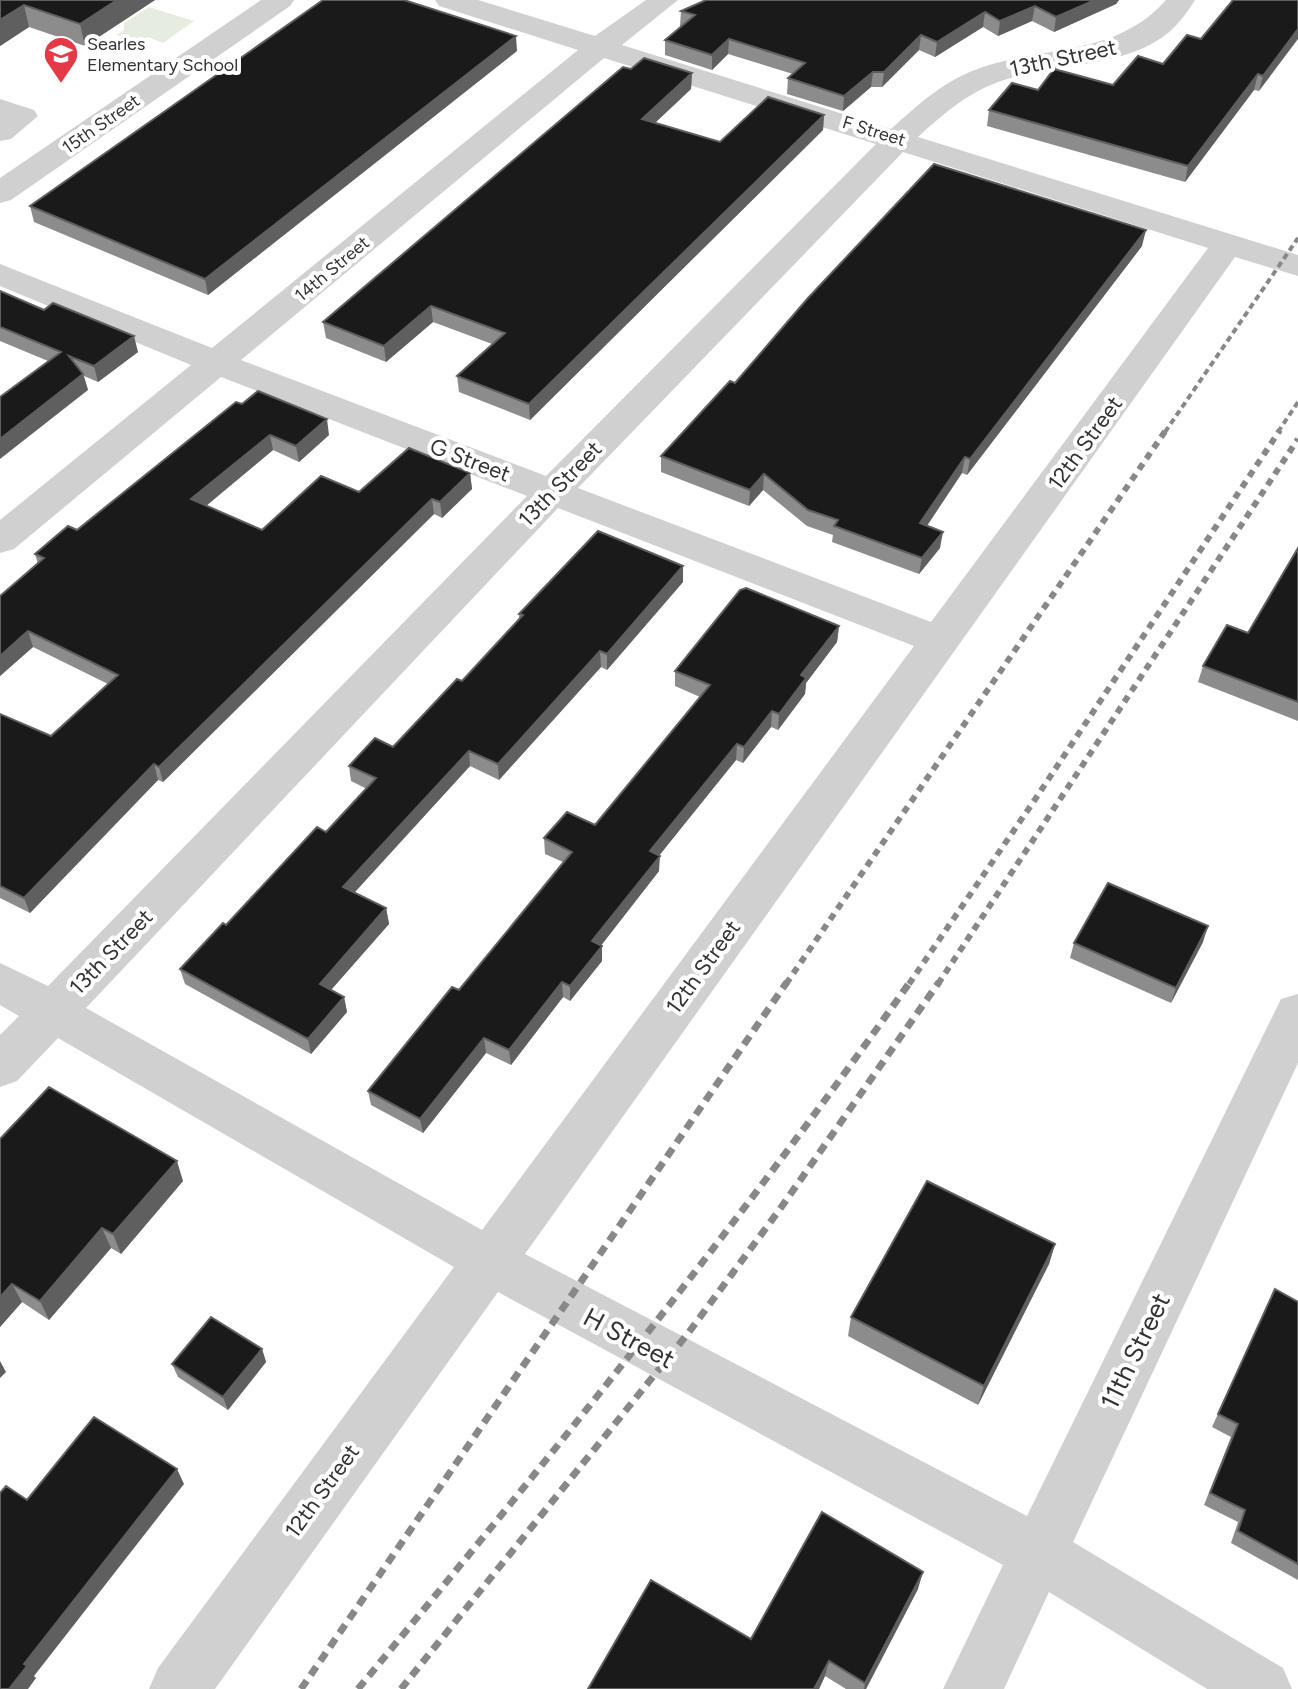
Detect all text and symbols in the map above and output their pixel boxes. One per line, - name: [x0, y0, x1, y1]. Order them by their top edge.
- place label: Searles Elementary School: [87, 33, 238, 76]
- street label: 13th Street: [1007, 33, 1119, 83]
- school or university icon: Searles Elementary School: [42, 35, 80, 85]
- street label: 15th Street: [58, 89, 144, 159]
- street label: F Street: [840, 111, 908, 151]
- street label: 14th Street: [290, 231, 374, 306]
- street label: 12th Street: [1042, 391, 1128, 495]
- street label: G Street: [426, 432, 514, 488]
- street label: 13th Street: [513, 436, 607, 532]
- street label: 13th Street: [64, 904, 158, 1000]
- street label: 12th Street: [660, 915, 746, 1019]
- street label: 11th Street: [1093, 1288, 1177, 1414]
- street label: H Street: [578, 1301, 680, 1375]
- street label: 12th Street: [279, 1439, 365, 1543]

